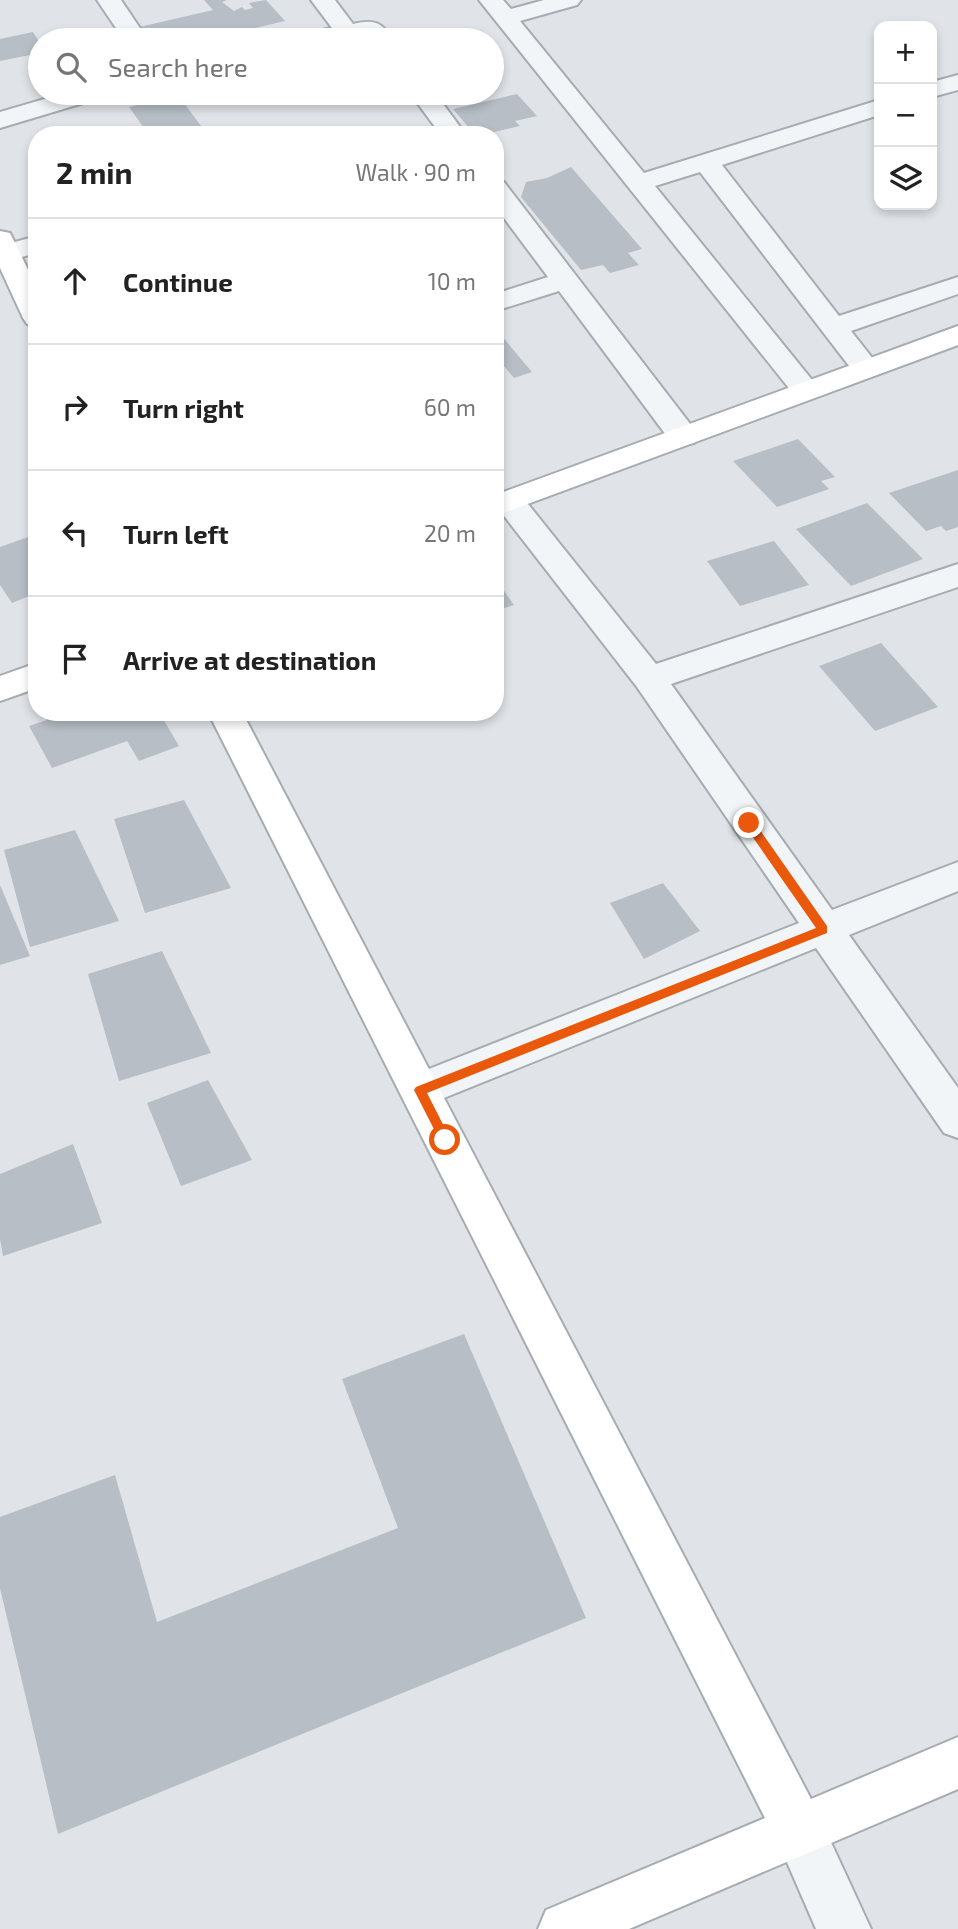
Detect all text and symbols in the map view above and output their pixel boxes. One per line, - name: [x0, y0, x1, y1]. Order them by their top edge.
- map controls: [874, 21, 937, 210]
- button: +: [874, 21, 937, 84]
- search box: [28, 28, 504, 105]
- icon: search: [52, 48, 90, 86]
- text: Search here: [108, 51, 248, 82]
- button: −: [874, 84, 937, 147]
- button: layers: [874, 147, 937, 210]
- text: 2 min: [56, 154, 133, 190]
- text: Walk · 90 m: [356, 158, 476, 186]
- icon: ahead: [56, 262, 94, 300]
- text: Continue: [123, 266, 233, 297]
- text: 10 m: [428, 267, 476, 295]
- icon: right: [56, 388, 94, 426]
- text: Turn right: [123, 392, 244, 423]
- text: 60 m: [424, 393, 476, 421]
- icon: left: [56, 514, 94, 552]
- text: Turn left: [123, 518, 229, 549]
- text: 20 m: [424, 519, 476, 547]
- icon: arrive: [56, 640, 94, 678]
- text: Arrive at destination: [123, 644, 376, 675]
- route end: [733, 807, 764, 838]
- route start: [429, 1124, 460, 1155]

